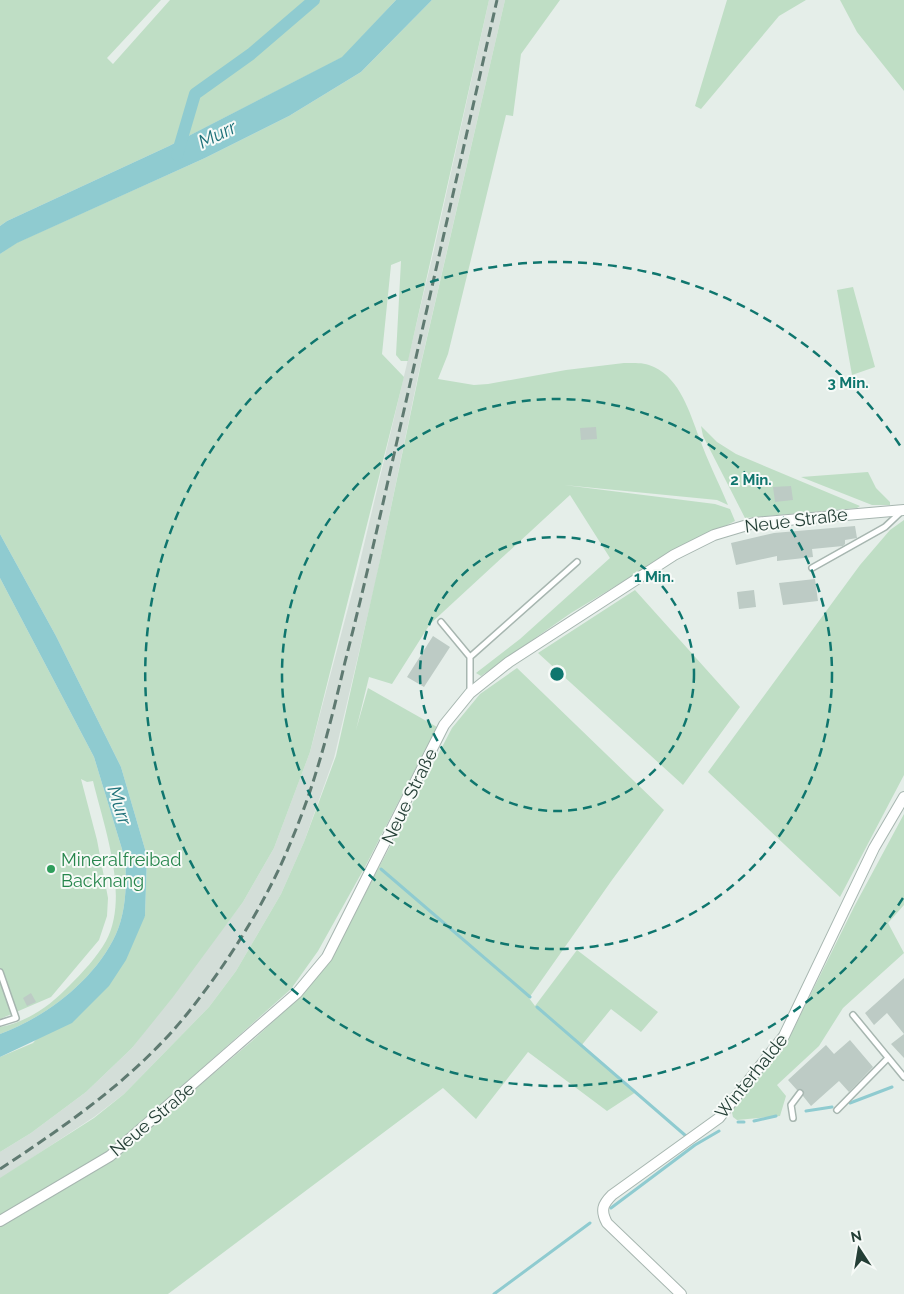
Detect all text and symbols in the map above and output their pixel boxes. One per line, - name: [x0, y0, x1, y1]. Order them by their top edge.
- water label: Murr: [194, 115, 241, 153]
- text: 3 Min.: [827, 374, 869, 392]
- text: 2 Min.: [730, 471, 772, 489]
- street label: Neue Straße: [743, 503, 849, 537]
- text: 1 Min.: [634, 568, 674, 586]
- centre of rings: [548, 665, 566, 683]
- street label: Neue Straße: [377, 744, 441, 847]
- water label: Murr: [103, 783, 137, 829]
- place label: Mineralfreibad Backnang: [61, 849, 181, 891]
- marker: Mineralfreibad Backnang: [45, 863, 57, 875]
- street label: Winterhalde: [710, 1029, 792, 1123]
- street label: Neue Straße: [106, 1077, 199, 1160]
- north arrow: [834, 1224, 884, 1274]
- text: N: [849, 1227, 863, 1245]

